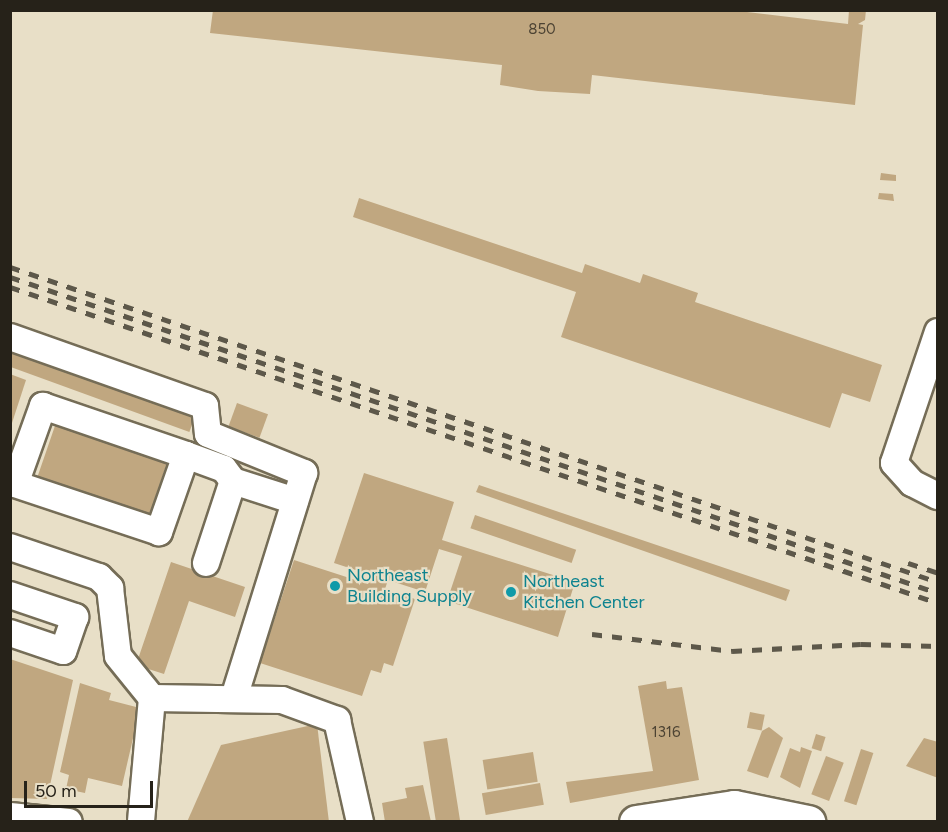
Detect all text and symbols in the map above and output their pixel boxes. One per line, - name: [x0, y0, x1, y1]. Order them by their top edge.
- house number: 850: [528, 21, 556, 39]
- place label: Northeast Building Supply: [347, 565, 472, 608]
- place label: Northeast Kitchen Center: [523, 571, 645, 614]
- marker: Northeast Building Supply: [328, 579, 342, 593]
- marker: Northeast Kitchen Center: [504, 585, 518, 599]
- house number: 1316: [651, 724, 681, 742]
- scale bar: [27, 769, 156, 807]
- text: 50 m: [35, 780, 77, 802]

